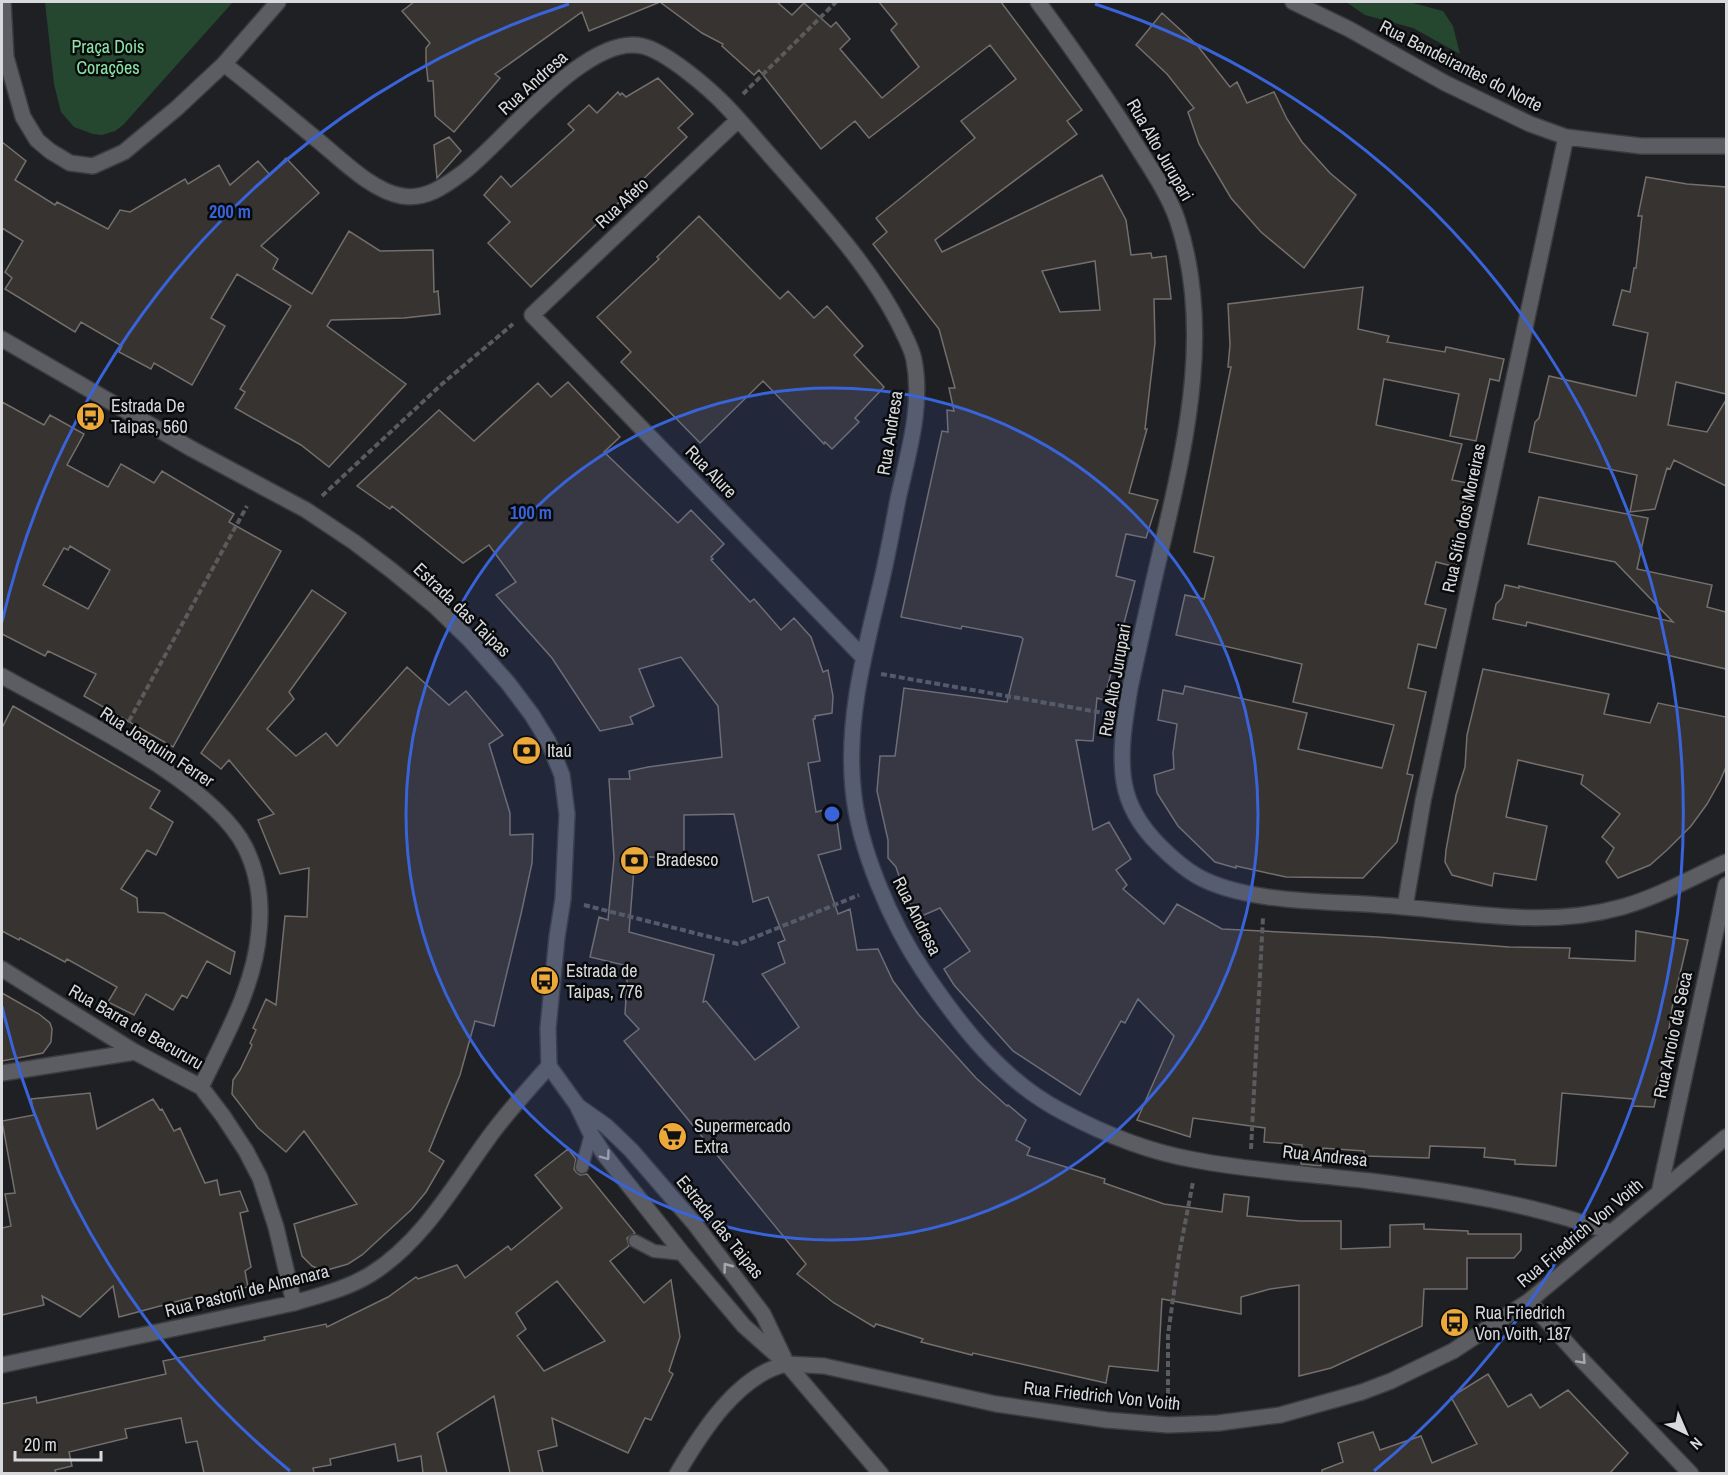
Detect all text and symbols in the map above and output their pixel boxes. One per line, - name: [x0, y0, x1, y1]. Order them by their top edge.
- street label: Rua Bandeirantes do Norte: [1375, 14, 1547, 117]
- park label: Praça Dois Corações: [71, 34, 145, 80]
- street label: Rua Andresa: [493, 45, 573, 120]
- street label: Rua Alto Jurupari: [1121, 94, 1200, 205]
- street label: Rua Afeto: [589, 171, 654, 234]
- text: 200 m: [209, 199, 251, 224]
- street label: Rua Andresa: [870, 389, 909, 477]
- place label: Estrada De Taipas, 560: [111, 393, 188, 439]
- bus stop icon: Estrada De Taipas, 560: [74, 400, 106, 432]
- street label: Rua Alure: [680, 440, 743, 504]
- street label: Rua Sítio dos Moreiras: [1436, 441, 1492, 595]
- text: 100 m: [510, 500, 552, 525]
- street label: Estrada das Taipas: [408, 557, 516, 663]
- street label: Rua Alto Jurupari: [1092, 622, 1137, 738]
- street label: Rua Joaquim Ferrer: [95, 700, 219, 793]
- bank icon: Itaú: [510, 735, 542, 767]
- place label: Itaú: [547, 738, 572, 763]
- centre of rings: [822, 804, 842, 824]
- bank icon: Bradesco: [619, 844, 651, 876]
- place label: Bradesco: [656, 847, 718, 872]
- street label: Rua Andresa: [887, 872, 948, 959]
- place label: Estrada de Taipas, 776: [566, 958, 643, 1004]
- bus stop icon: Estrada de Taipas, 776: [529, 965, 561, 997]
- street label: Rua Arroio da Seca: [1647, 969, 1698, 1101]
- street label: Rua Barra de Bacururu: [64, 978, 208, 1075]
- place label: Supermercado Extra: [694, 1113, 791, 1159]
- supermarket icon: Supermercado Extra: [657, 1120, 689, 1152]
- street label: Rua Andresa: [1281, 1139, 1369, 1172]
- one-way arrow: [599, 1149, 610, 1160]
- street label: Estrada das Taipas: [671, 1170, 770, 1284]
- street label: Rua Friedrich Von Voith: [1511, 1172, 1648, 1293]
- street label: Rua Pastoril de Almenara: [162, 1258, 332, 1323]
- one-way arrow: [724, 1263, 735, 1274]
- place label: Rua Friedrich Von Voith, 187: [1475, 1300, 1571, 1346]
- bus stop icon: Rua Friedrich Von Voith, 187: [1438, 1307, 1470, 1339]
- one-way arrow: [1575, 1353, 1586, 1364]
- street label: Rua Friedrich Von Voith: [1022, 1375, 1182, 1416]
- north arrow: [1656, 1403, 1716, 1463]
- scale bar: [15, 1424, 100, 1462]
- text: 20 m: [24, 1432, 57, 1457]
- text: N: [1685, 1433, 1707, 1455]

